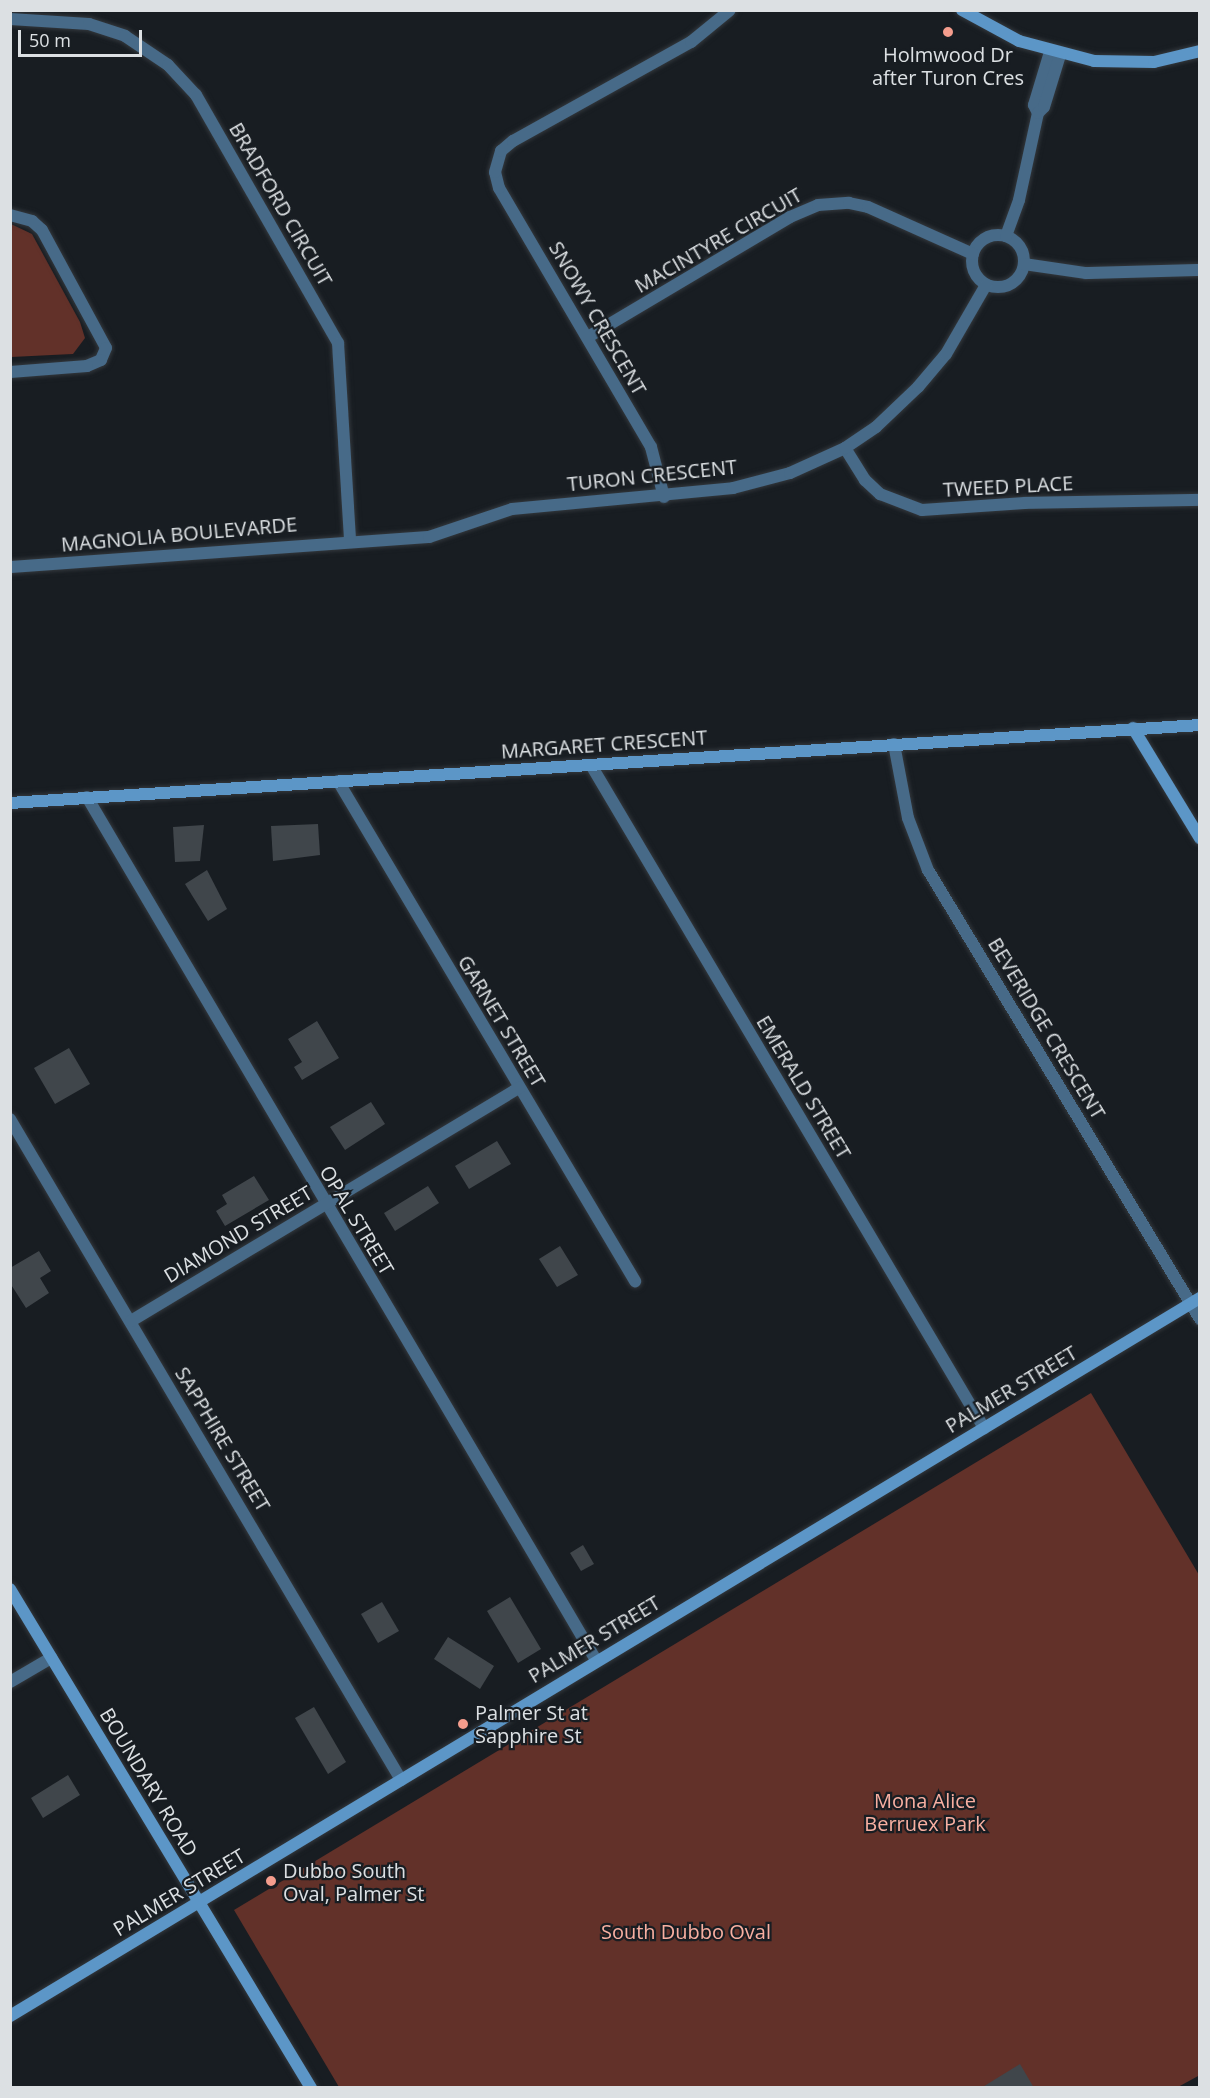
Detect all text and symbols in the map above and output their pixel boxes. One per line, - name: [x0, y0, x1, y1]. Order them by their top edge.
- scale bar: [21, 18, 146, 56]
- marker: Holmwood Dr after Turon Cres: [941, 25, 955, 39]
- text: 50 m: [29, 28, 71, 52]
- place label: Holmwood Dr after Turon Cres: [872, 42, 1024, 89]
- street label: BRADFORD CIRCUIT: [224, 118, 338, 290]
- street label: MACINTYRE CIRCUIT: [630, 182, 806, 298]
- street label: SNOWY CRESCENT: [544, 237, 652, 399]
- street label: TURON CRESCENT: [566, 454, 738, 496]
- street label: TWEED PLACE: [942, 471, 1074, 501]
- street label: MAGNOLIA BOULEVARDE: [60, 512, 298, 556]
- street label: MARGARET CRESCENT: [500, 725, 708, 763]
- street label: BEVERIDGE CRESCENT: [983, 933, 1111, 1123]
- street label: GARNET STREET: [453, 951, 551, 1091]
- street label: EMERALD STREET: [752, 1011, 856, 1163]
- street label: OPAL STREET: [315, 1161, 399, 1279]
- street label: DIAMOND STREET: [160, 1180, 316, 1288]
- street label: PALMER STREET: [941, 1340, 1081, 1438]
- street label: SAPPHIRE STREET: [170, 1362, 276, 1516]
- street label: PALMER STREET: [524, 1590, 664, 1688]
- place label: Palmer St at Sapphire St: [475, 1700, 588, 1747]
- street label: BOUNDARY ROAD: [95, 1703, 203, 1861]
- marker: Palmer St at Sapphire St: [456, 1717, 470, 1731]
- park label: Mona Alice Berruex Park: [864, 1789, 986, 1836]
- street label: PALMER STREET: [109, 1843, 249, 1941]
- place label: Dubbo South Oval, Palmer St: [283, 1858, 424, 1905]
- marker: Dubbo South Oval, Palmer St: [264, 1874, 278, 1888]
- park label: South Dubbo Oval: [601, 1919, 771, 1943]

